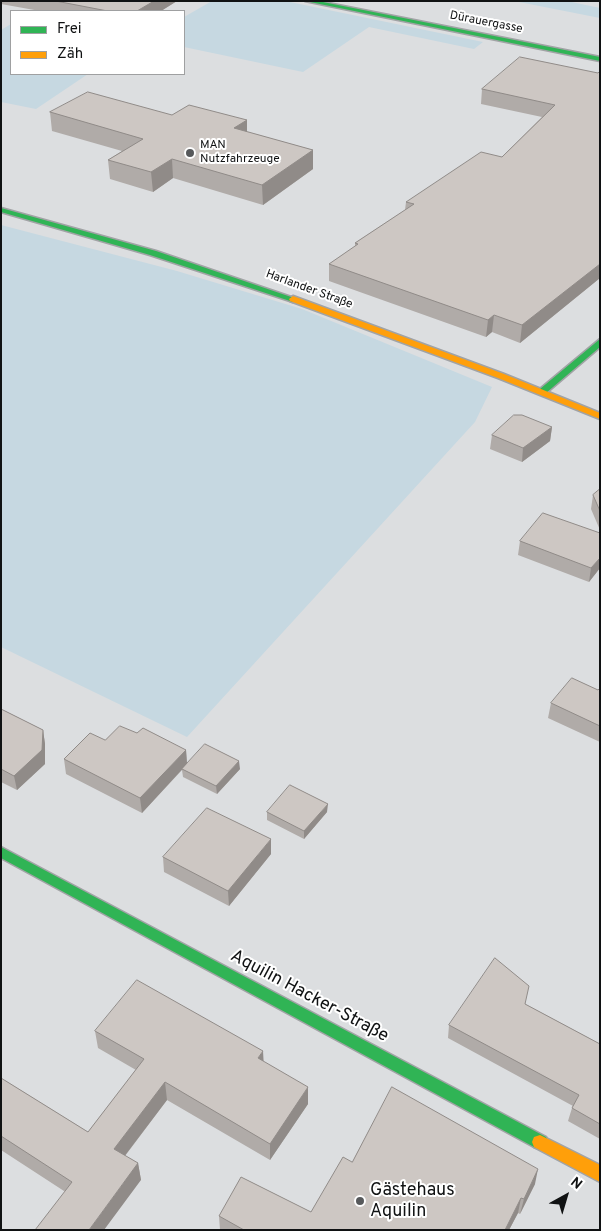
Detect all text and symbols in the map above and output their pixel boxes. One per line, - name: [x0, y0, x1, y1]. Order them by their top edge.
- street label: Dürauergasse: [448, 9, 524, 37]
- legend: [10, 10, 185, 75]
- text: Frei: [57, 20, 82, 39]
- text: Zäh: [57, 45, 83, 64]
- place label: MAN Nutzfahrzeuge: [200, 139, 280, 167]
- marker: MAN Nutzfahrzeuge: [184, 147, 196, 159]
- street label: Harlander Straße: [264, 268, 354, 312]
- street label: Aquilin Hacker-Straße: [226, 946, 392, 1048]
- north arrow: [541, 1171, 591, 1221]
- text: N: [566, 1174, 585, 1194]
- place label: Gästehaus Aquilin: [370, 1180, 455, 1222]
- marker: Gästehaus Aquilin: [354, 1195, 366, 1207]

